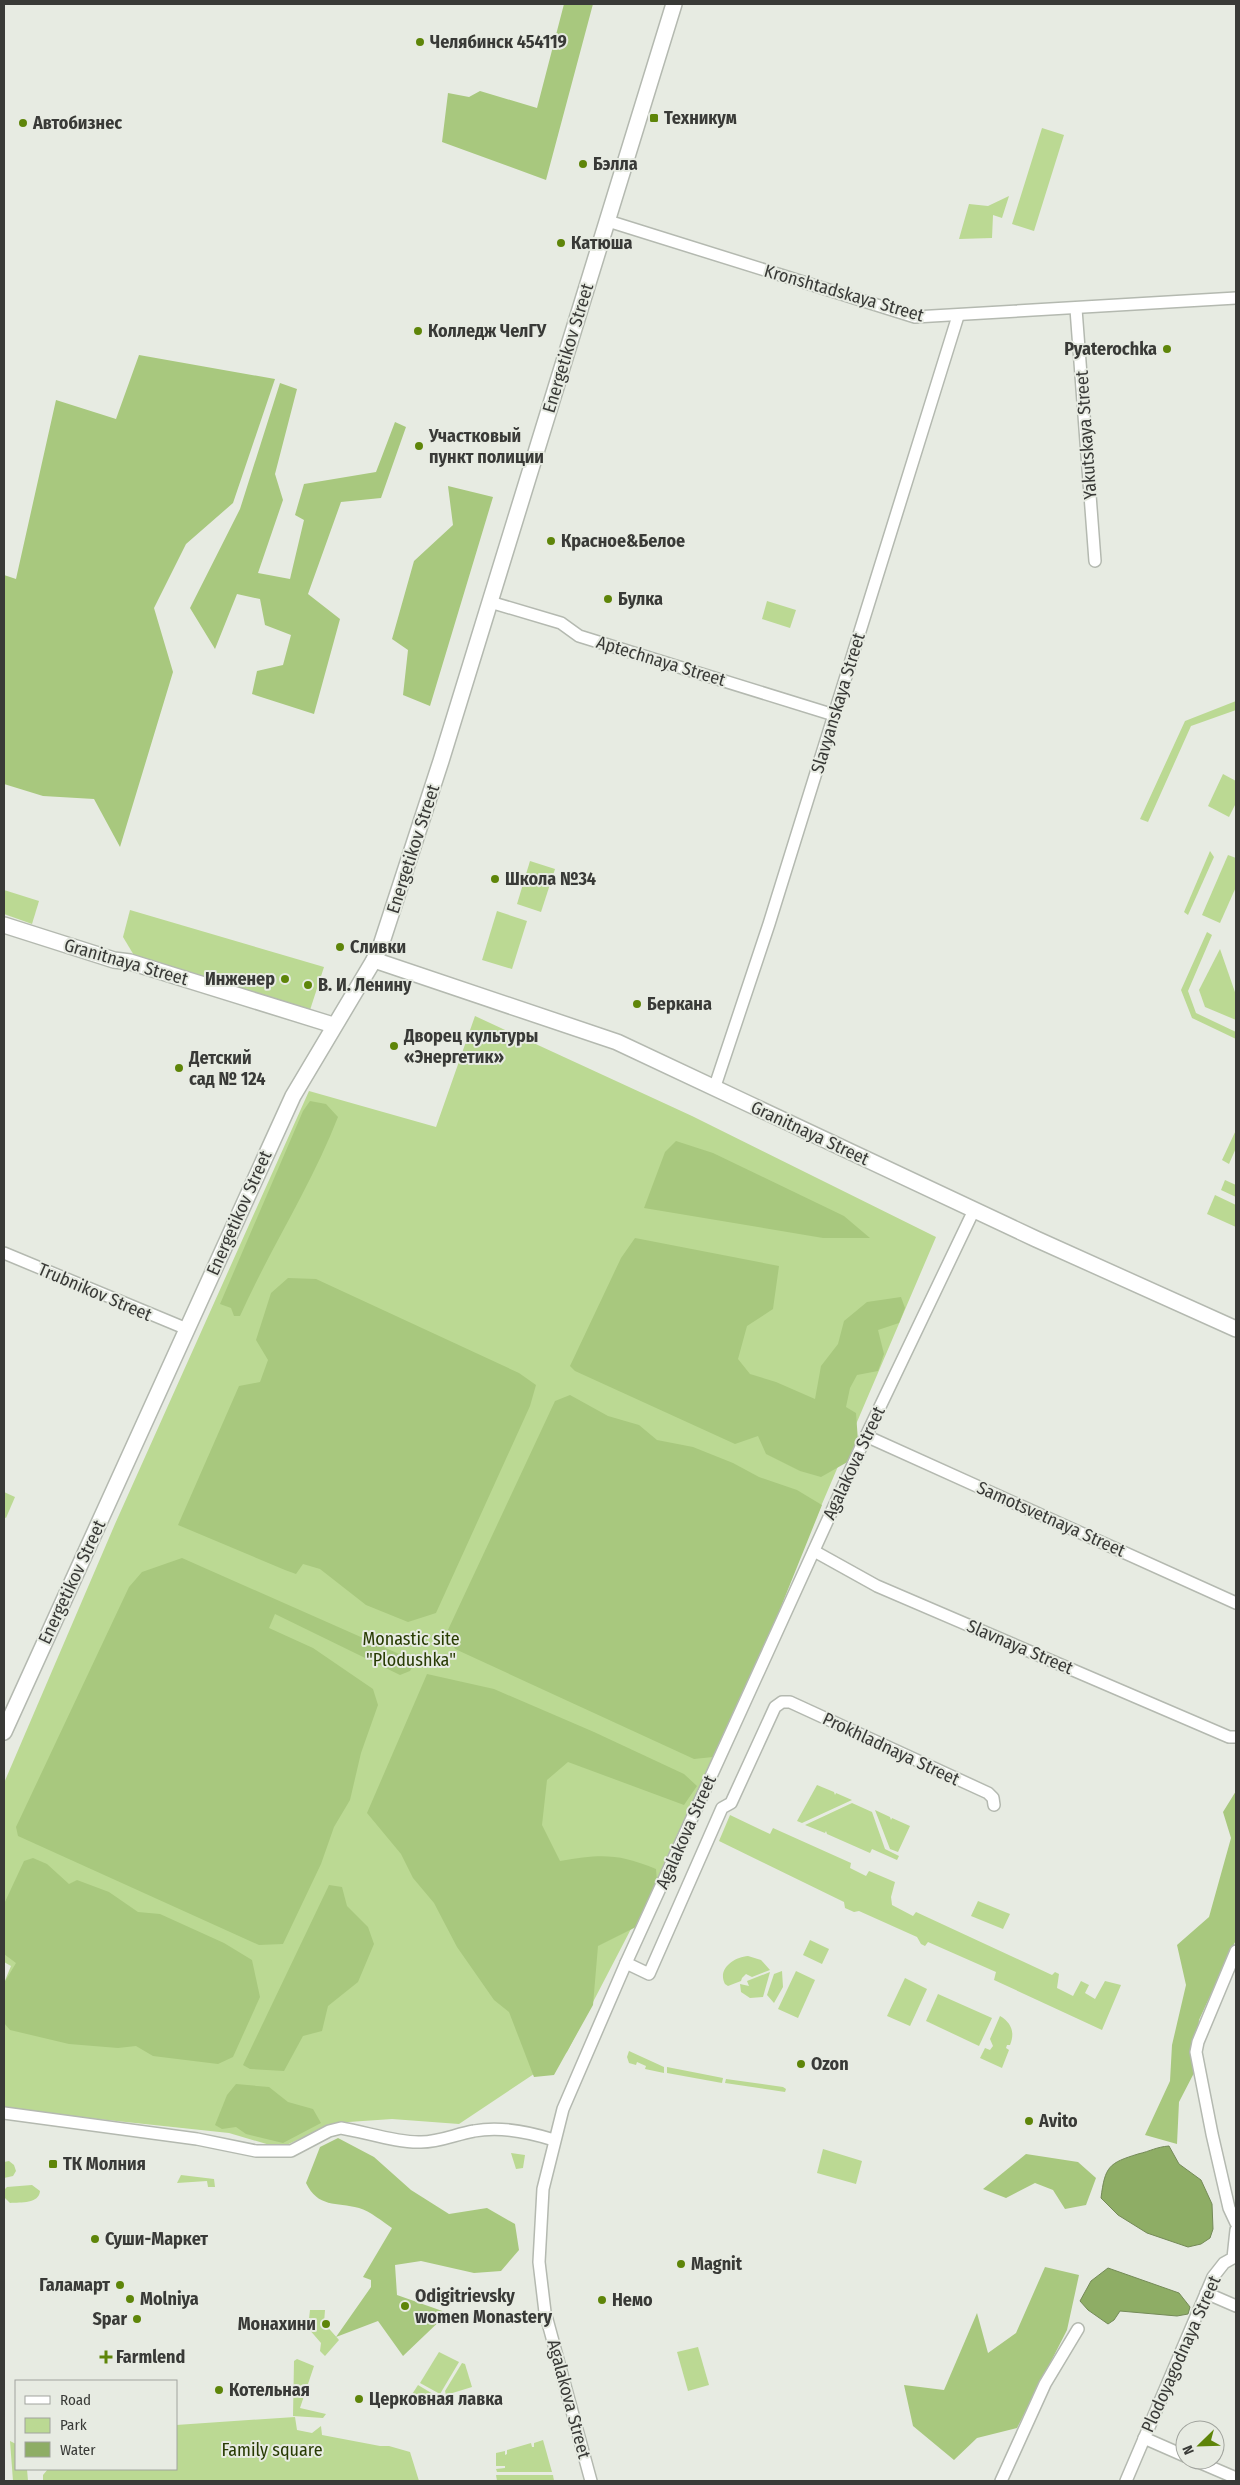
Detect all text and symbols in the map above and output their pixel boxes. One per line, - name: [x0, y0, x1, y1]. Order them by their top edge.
- place label: Челябинск 454119: [430, 31, 567, 53]
- marker: Челябинск 454119: [414, 36, 426, 48]
- place label: Техникум: [664, 107, 737, 129]
- place label: Автобизнес: [32, 112, 122, 134]
- marker: Техникум: [648, 112, 660, 124]
- marker: Автобизнес: [17, 117, 29, 129]
- place label: Бэлла: [593, 153, 638, 175]
- marker: Бэлла: [577, 158, 589, 170]
- place label: Катюша: [571, 232, 632, 254]
- marker: Катюша: [555, 237, 567, 249]
- street label: Kronshtadskaya Street: [762, 260, 926, 326]
- street label: Energetikov Street: [538, 280, 598, 415]
- place label: Колледж ЧелГУ: [428, 320, 547, 342]
- marker: Колледж ЧелГУ: [412, 325, 424, 337]
- place label: Pyaterochka: [1064, 338, 1157, 360]
- marker: Pyaterochka: [1161, 343, 1173, 355]
- street label: Yakutskaya Street: [1071, 370, 1101, 500]
- place label: Участковый пункт полиции: [428, 425, 544, 468]
- marker: Участковый пункт полиции: [413, 440, 425, 452]
- place label: Красное&Белое: [561, 530, 685, 552]
- marker: Красное&Белое: [545, 535, 557, 547]
- place label: Булка: [618, 588, 663, 610]
- marker: Булка: [602, 593, 614, 605]
- street label: Slavyanskaya Street: [806, 630, 870, 776]
- street label: Aptechnaya Street: [594, 631, 728, 691]
- street label: Energetikov Street: [382, 782, 444, 916]
- place label: Школа №34: [505, 868, 596, 890]
- marker: Школа №34: [489, 873, 501, 885]
- street label: Granitnaya Street: [61, 934, 191, 990]
- place label: Сливки: [350, 936, 406, 958]
- marker: Сливки: [334, 941, 346, 953]
- place label: Инженер: [205, 968, 275, 990]
- marker: Инженер: [279, 973, 291, 985]
- place label: В. И. Ленину: [318, 974, 412, 996]
- marker: В. И. Ленину: [302, 979, 314, 991]
- place label: Беркана: [647, 993, 712, 1015]
- marker: Беркана: [631, 998, 643, 1010]
- place label: Дворец культуры «Энергетик»: [403, 1025, 538, 1068]
- marker: Дворец культуры «Энергетик»: [388, 1040, 400, 1052]
- place label: Детский сад № 124: [188, 1047, 266, 1090]
- marker: Детский сад № 124: [173, 1062, 185, 1074]
- street label: Granitnaya Street: [747, 1096, 873, 1170]
- street label: Energetikov Street: [202, 1147, 276, 1279]
- street label: Trubnikov Street: [35, 1258, 155, 1326]
- street label: Agalakova Street: [818, 1403, 890, 1523]
- street label: Samotsvetnaya Street: [973, 1476, 1129, 1562]
- street label: Energetikov Street: [34, 1516, 110, 1647]
- street label: Slavnaya Street: [964, 1615, 1077, 1679]
- park label: Monastic site "Plodushka": [362, 1628, 460, 1671]
- street label: Prokhladnaya Street: [819, 1708, 963, 1790]
- street label: Agalakova Street: [651, 1772, 721, 1892]
- place label: Ozon: [811, 2053, 849, 2075]
- marker: Ozon: [795, 2058, 807, 2070]
- place label: Avito: [1038, 2110, 1078, 2132]
- marker: Avito: [1023, 2115, 1035, 2127]
- place label: ТК Молния: [63, 2153, 146, 2175]
- marker: ТК Молния: [47, 2158, 59, 2170]
- place label: Суши-Маркет: [105, 2228, 208, 2250]
- marker: Суши-Маркет: [89, 2233, 101, 2245]
- place label: Magnit: [691, 2253, 743, 2275]
- marker: Magnit: [675, 2258, 687, 2270]
- street label: Plodoyagodnaya Street: [1137, 2272, 1226, 2436]
- place label: Галамарт: [39, 2274, 110, 2296]
- marker: Галамарт: [114, 2279, 126, 2291]
- place label: Odigitrievsky women Monastery: [415, 2285, 552, 2328]
- place label: Molniya: [140, 2288, 199, 2310]
- place label: Немо: [612, 2289, 653, 2311]
- marker: Molniya: [124, 2293, 136, 2305]
- marker: Немо: [596, 2294, 608, 2306]
- marker: Odigitrievsky women Monastery: [399, 2300, 411, 2312]
- place label: Spar: [92, 2308, 127, 2330]
- marker: Spar: [131, 2313, 143, 2325]
- place label: Монахини: [238, 2313, 316, 2335]
- marker: Монахини: [320, 2318, 332, 2330]
- street label: Agalakova Street: [543, 2337, 595, 2461]
- place label: Farmlend: [116, 2346, 185, 2368]
- marker: Farmlend: [100, 2351, 112, 2363]
- place label: Котельная: [229, 2379, 310, 2401]
- legend: [15, 2380, 178, 2470]
- marker: Котельная: [213, 2384, 225, 2396]
- place label: Церковная лавка: [369, 2388, 503, 2410]
- text: Road: [60, 2391, 91, 2409]
- marker: Церковная лавка: [353, 2393, 365, 2405]
- text: Park: [60, 2416, 87, 2434]
- north arrow: [1175, 2420, 1225, 2470]
- park label: Family square: [221, 2439, 323, 2461]
- text: Water: [60, 2441, 96, 2459]
- text: N: [1179, 2443, 1198, 2457]

